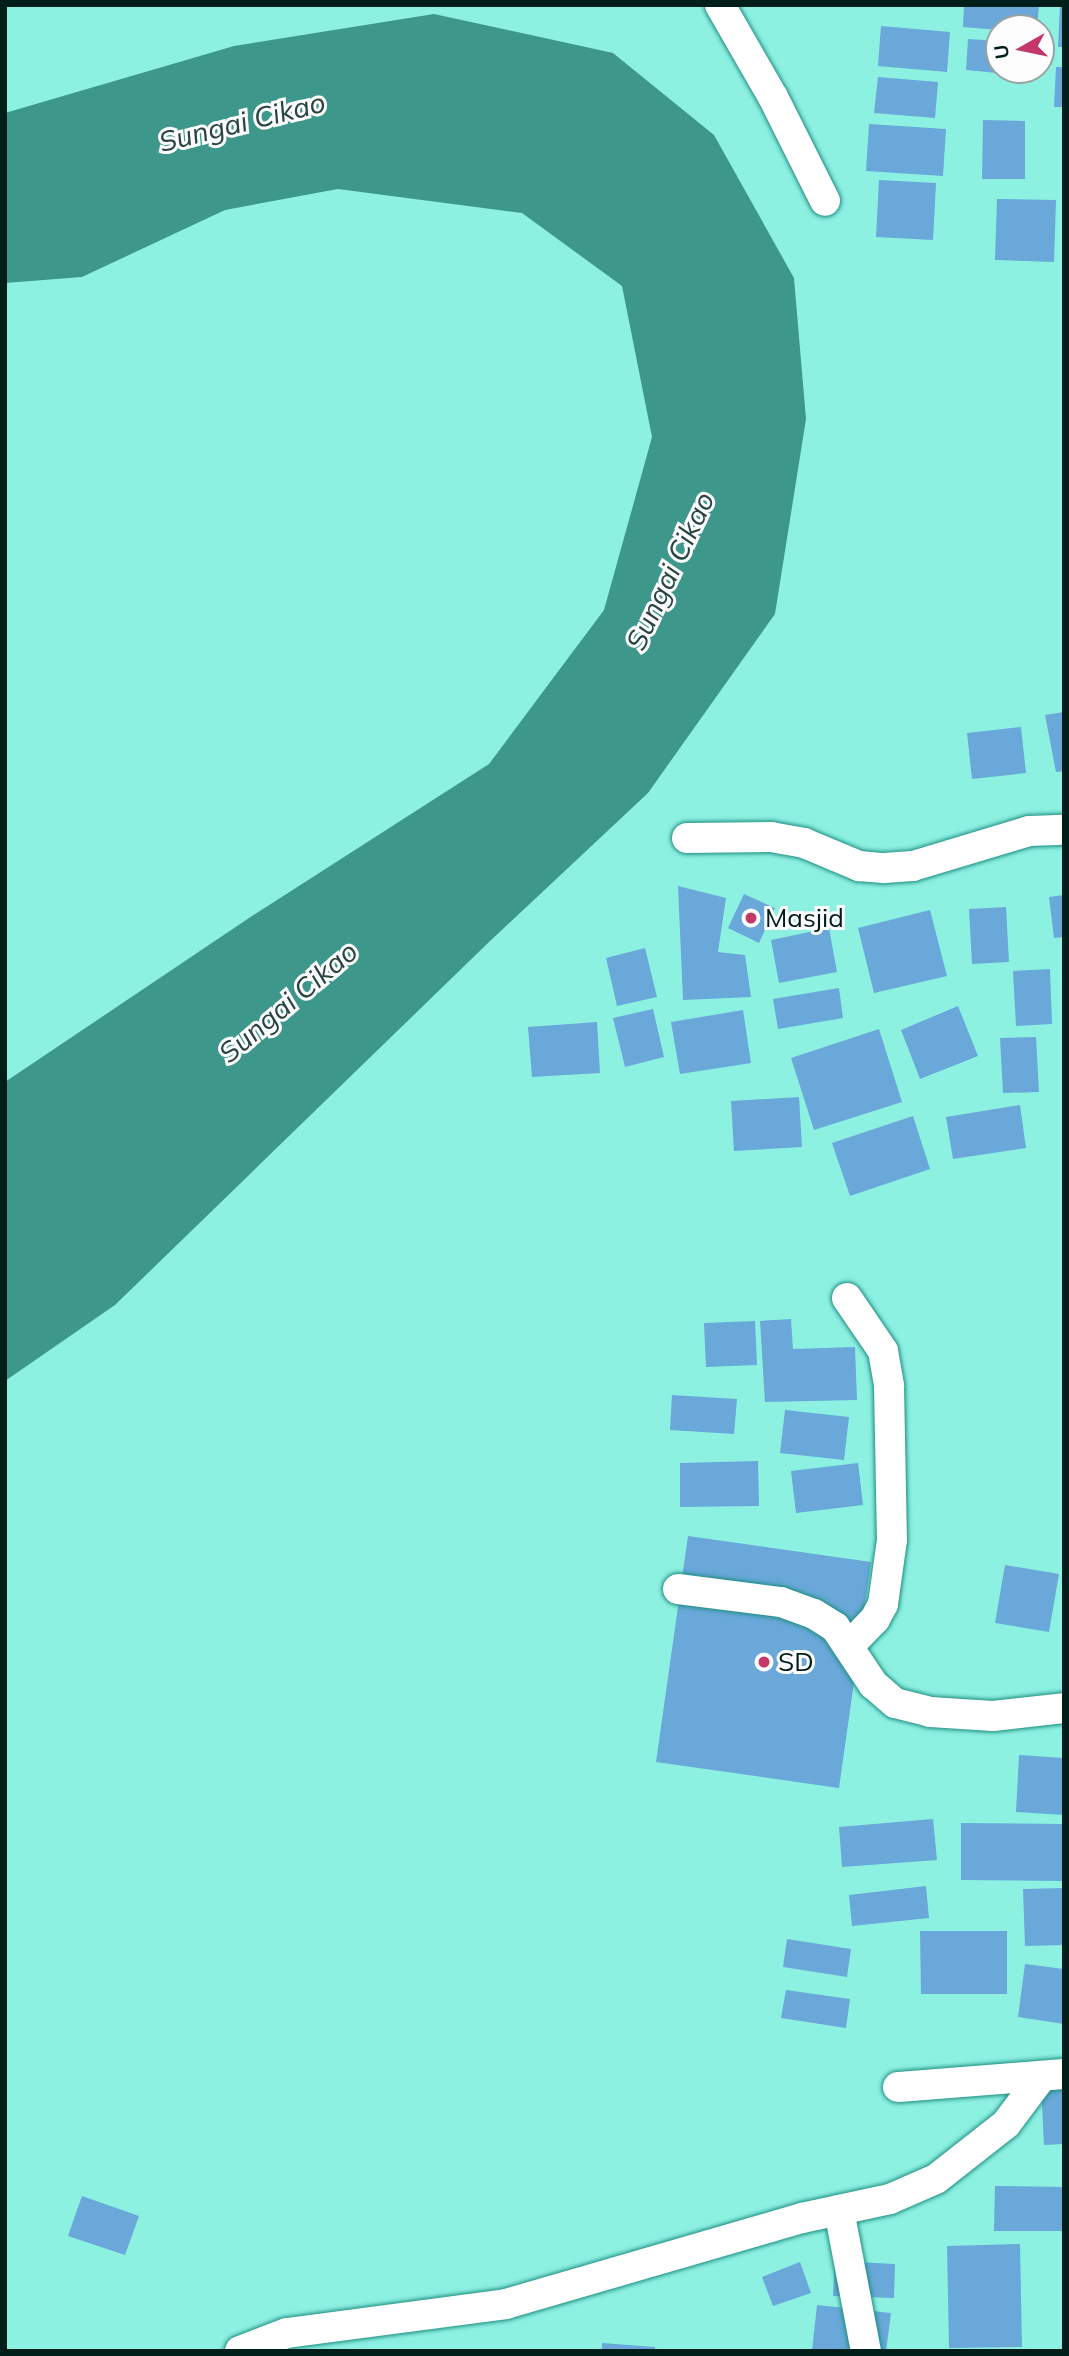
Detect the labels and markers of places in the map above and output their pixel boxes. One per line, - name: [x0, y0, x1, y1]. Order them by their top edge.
- place label: Masjid: [765, 902, 844, 934]
- marker: Masjid: [743, 910, 759, 926]
- place label: SD: [778, 1646, 814, 1678]
- marker: SD: [756, 1654, 772, 1670]

